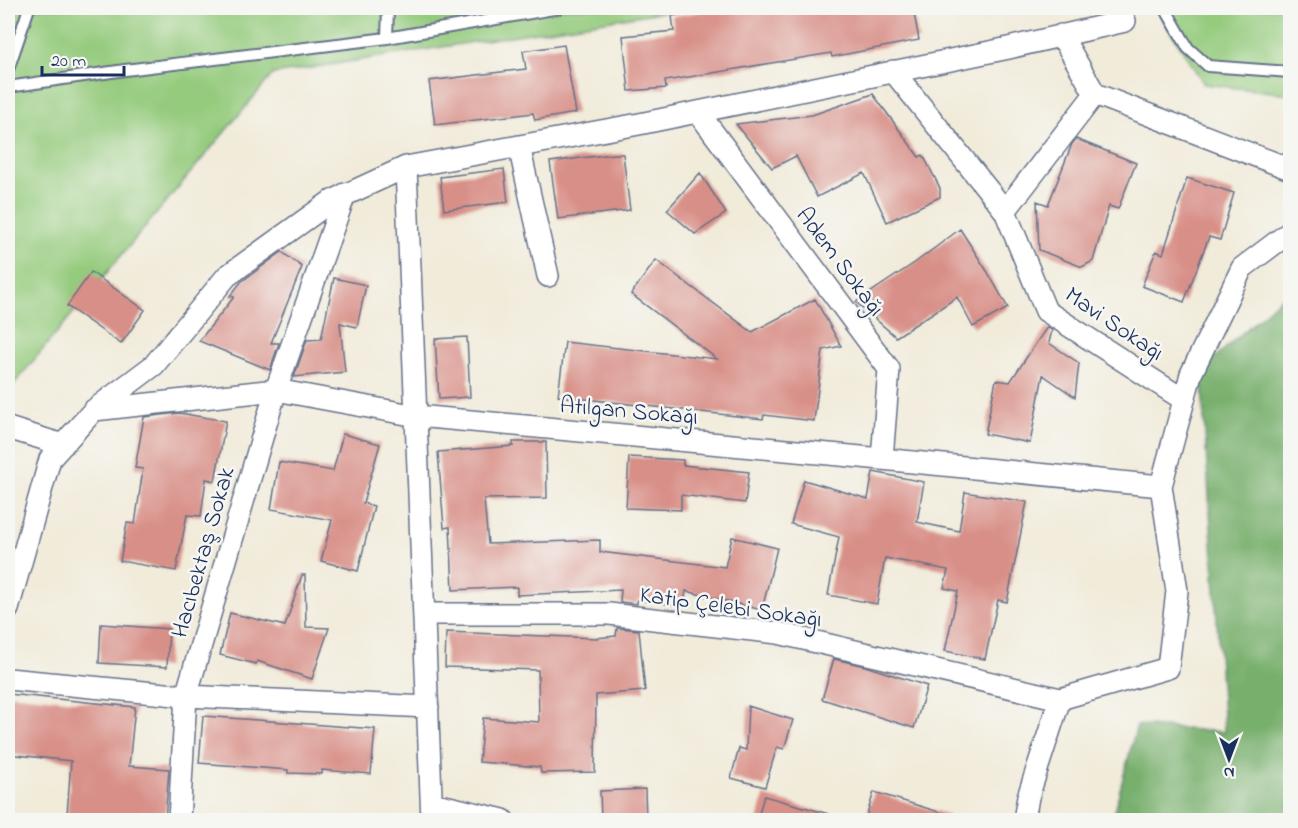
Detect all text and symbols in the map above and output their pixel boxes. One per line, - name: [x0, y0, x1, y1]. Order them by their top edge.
- scale bar: [42, 39, 124, 77]
- text: 20 m: [51, 49, 86, 75]
- street label: Adem Sokağı: [786, 200, 892, 325]
- street label: Mavi Sokağı: [1057, 279, 1170, 371]
- street label: Atılgan Sokağı: [558, 389, 699, 436]
- street label: Hacıbektaş Sokak: [163, 463, 246, 642]
- street label: Katip Çelebi Sokağı: [637, 578, 824, 639]
- north arrow: [1199, 729, 1259, 789]
- text: N: [1223, 760, 1234, 784]

